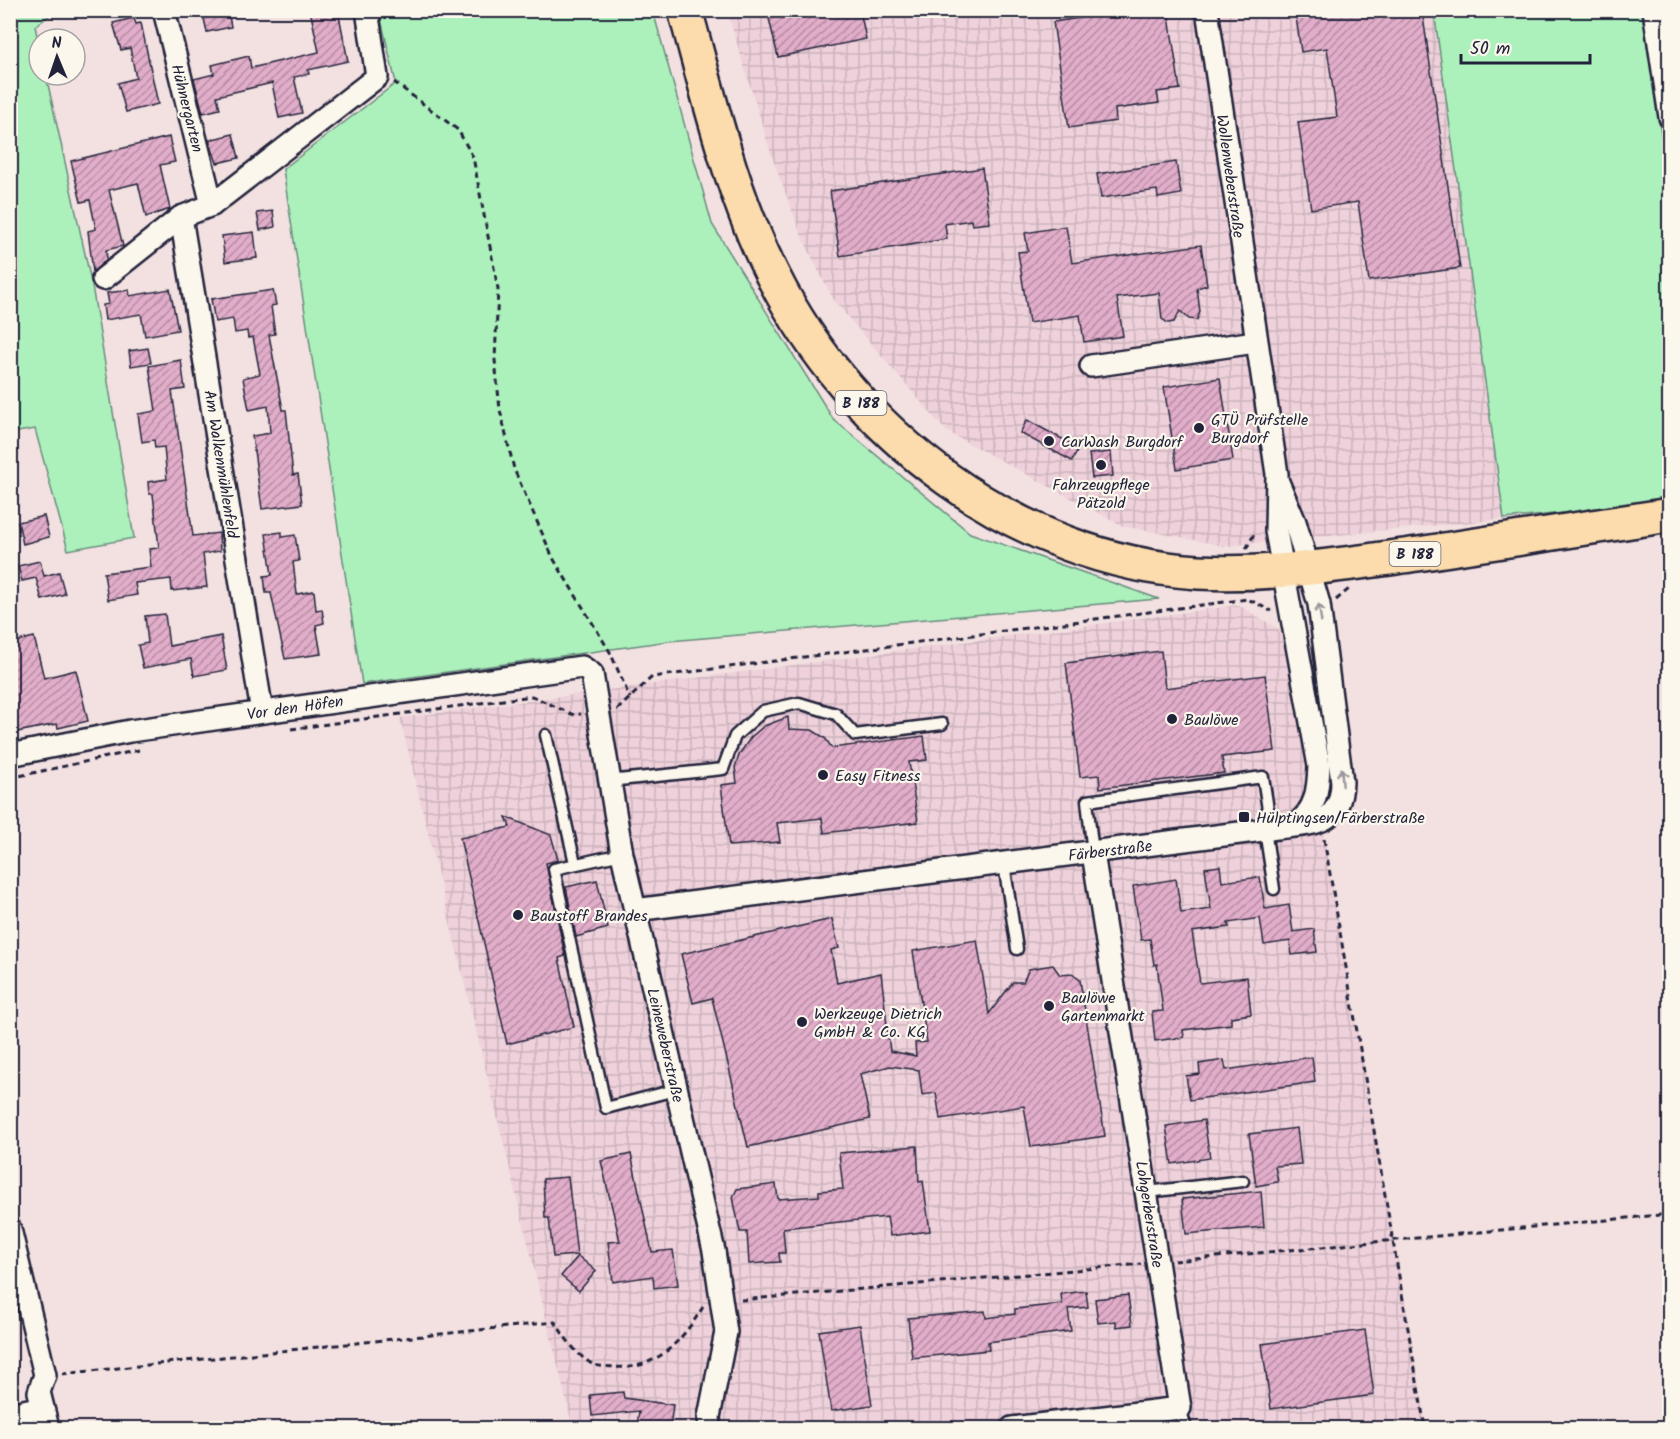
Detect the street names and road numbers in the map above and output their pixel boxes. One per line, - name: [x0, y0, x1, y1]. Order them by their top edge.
- street label: Hühnergarten: [163, 62, 210, 155]
- street label: Wollenweberstraße: [1208, 113, 1251, 240]
- street label: Am Walkenmühlenfeld: [196, 388, 245, 541]
- road number: B 188: [836, 391, 886, 415]
- road number: B 188: [1390, 542, 1440, 566]
- street label: Vor den Höfen: [245, 689, 345, 728]
- street label: Färberstraße: [1067, 834, 1154, 869]
- street label: Leineweberstraße: [639, 986, 690, 1105]
- street label: Lohgerberstraße: [1128, 1159, 1169, 1269]

